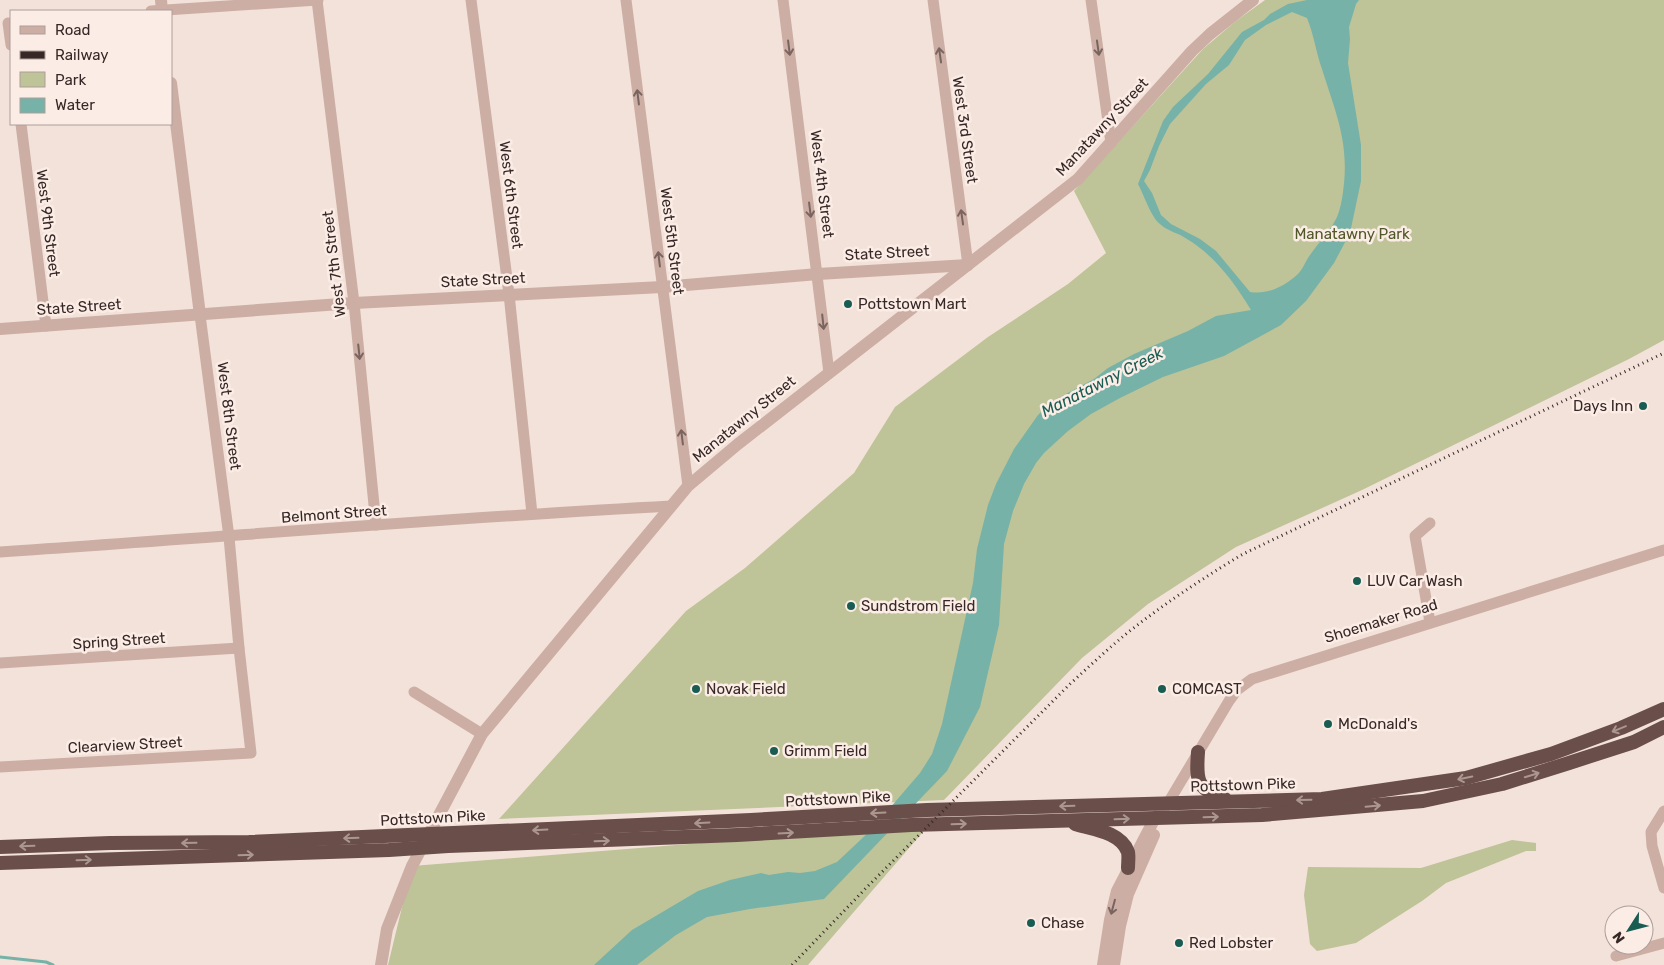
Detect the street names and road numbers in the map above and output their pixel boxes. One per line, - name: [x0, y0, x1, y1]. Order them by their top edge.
- street label: Manatawny Street: [1052, 74, 1152, 180]
- street label: West 3rd Street: [949, 75, 981, 185]
- street label: West 4th Street: [806, 129, 838, 239]
- street label: West 6th Street: [495, 140, 527, 250]
- street label: West 9th Street: [32, 168, 64, 278]
- street label: West 5th Street: [656, 186, 688, 296]
- street label: West 7th Street: [319, 210, 349, 318]
- street label: State Street: [844, 242, 930, 264]
- street label: State Street: [440, 269, 526, 291]
- street label: State Street: [36, 295, 122, 319]
- street label: West 8th Street: [213, 361, 245, 471]
- street label: Manatawny Street: [689, 372, 799, 466]
- street label: Belmont Street: [281, 501, 388, 527]
- street label: Shoemaker Road: [1322, 595, 1440, 647]
- street label: Spring Street: [72, 629, 166, 653]
- street label: Clearview Street: [67, 733, 183, 757]
- street label: Pottstown Pike: [1190, 774, 1296, 796]
- street label: Pottstown Pike: [785, 787, 891, 811]
- street label: Pottstown Pike: [380, 806, 486, 830]

